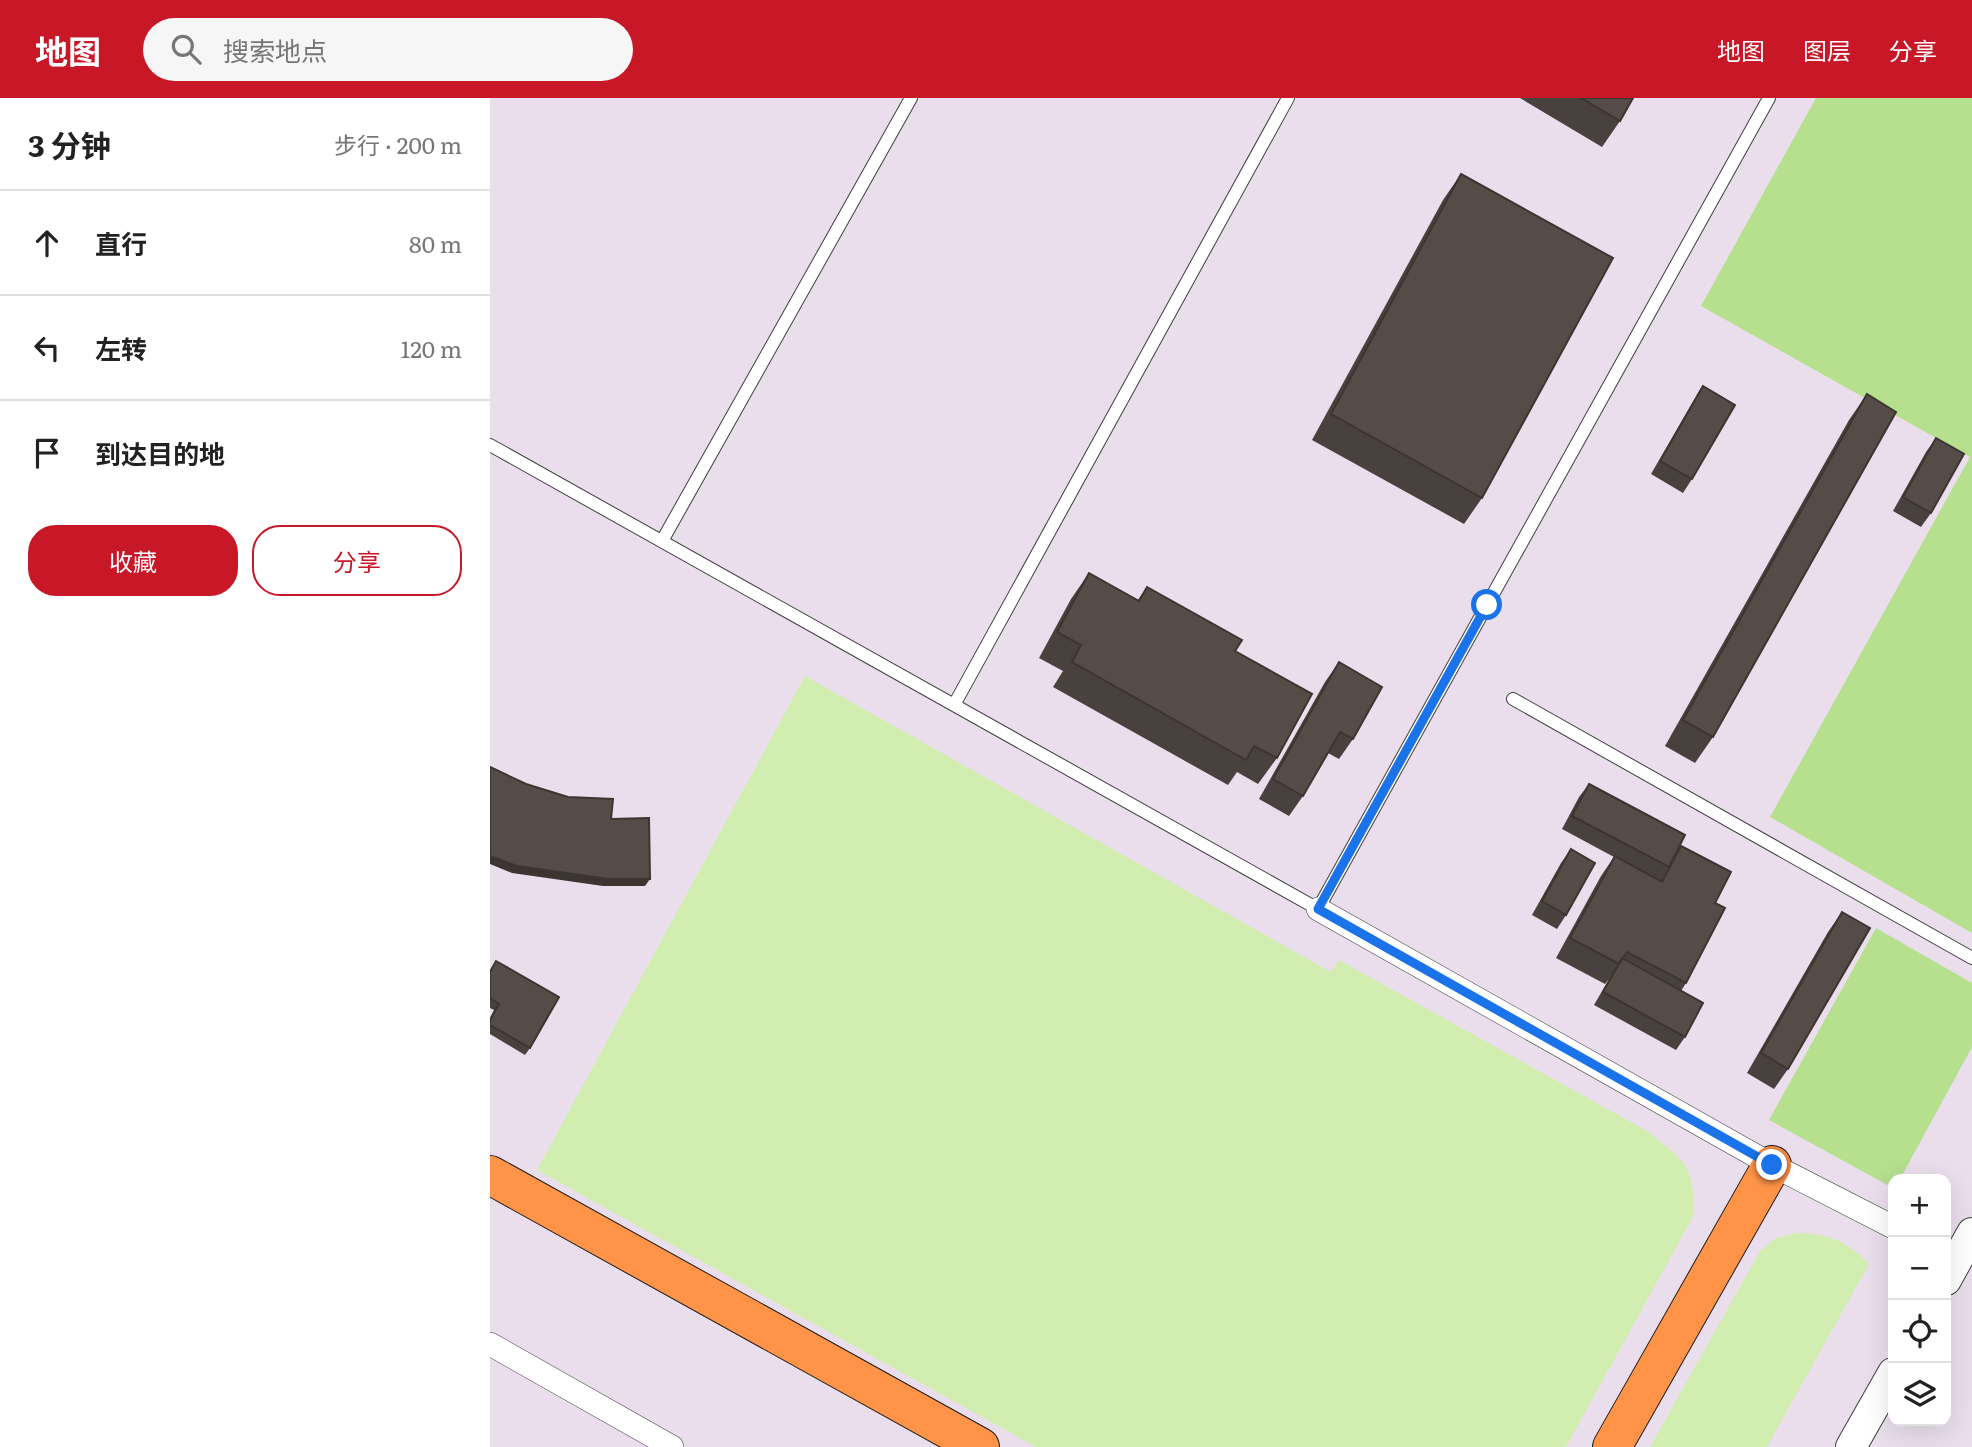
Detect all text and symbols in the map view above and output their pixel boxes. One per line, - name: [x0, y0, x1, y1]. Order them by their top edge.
- search box: [143, 18, 633, 81]
- text: 地图: [35, 25, 101, 74]
- icon: search: [167, 30, 205, 68]
- text: 搜索地点: [223, 30, 327, 69]
- text: 地图: [1717, 32, 1765, 67]
- text: 图层: [1803, 32, 1851, 67]
- text: 分享: [1889, 32, 1937, 67]
- text: 3 分钟: [28, 122, 111, 166]
- text: 步行 · 200 m: [334, 127, 462, 161]
- text: 直行: [95, 223, 147, 262]
- icon: ahead: [28, 224, 66, 262]
- text: 80 m: [409, 226, 462, 260]
- text: 左转: [95, 328, 147, 367]
- icon: left: [28, 329, 66, 367]
- text: 120 m: [401, 331, 462, 365]
- text: 到达目的地: [95, 433, 225, 472]
- icon: arrive: [28, 434, 66, 472]
- button: 收藏: [28, 525, 238, 596]
- button: 分享: [252, 525, 462, 596]
- route start: [1471, 589, 1502, 620]
- route end: [1756, 1149, 1787, 1180]
- map controls: [1888, 1174, 1951, 1426]
- button: +: [1888, 1174, 1951, 1237]
- button: −: [1888, 1237, 1951, 1300]
- button: locate: [1888, 1300, 1951, 1363]
- button: layers: [1888, 1363, 1951, 1426]

